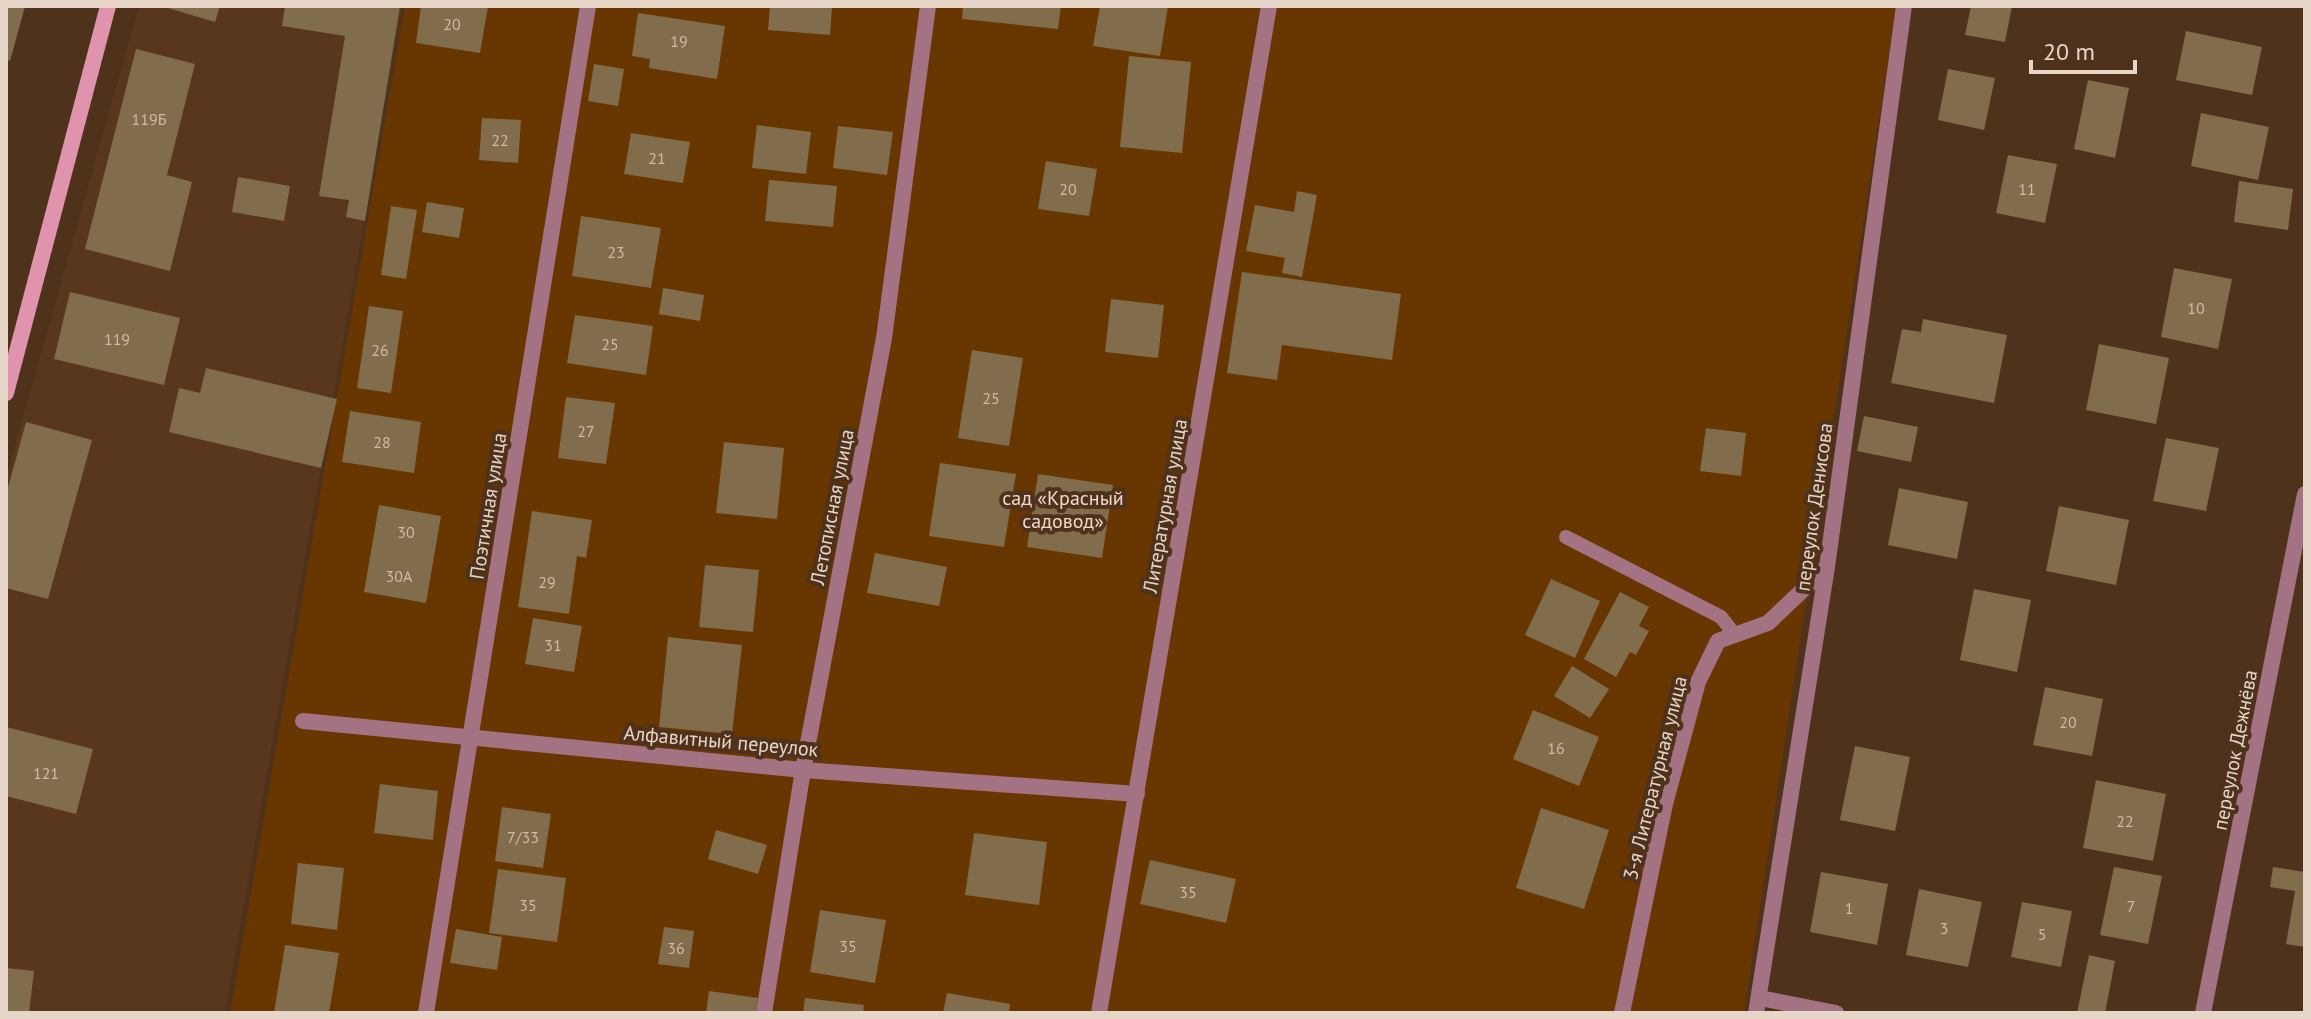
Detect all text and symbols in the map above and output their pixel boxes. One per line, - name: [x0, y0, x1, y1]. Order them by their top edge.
- house number: 20: [443, 14, 461, 34]
- scale bar: [2031, 24, 2135, 74]
- house number: 19: [670, 31, 688, 51]
- text: 20 m: [2043, 36, 2095, 67]
- house number: 119Б: [132, 109, 167, 129]
- house number: 22: [491, 130, 509, 150]
- house number: 21: [648, 148, 666, 168]
- house number: 20: [1059, 179, 1077, 199]
- house number: 11: [2018, 179, 2036, 199]
- house number: 23: [607, 242, 625, 262]
- house number: 10: [2187, 298, 2205, 318]
- house number: 119: [104, 329, 130, 349]
- house number: 25: [601, 334, 619, 354]
- house number: 26: [371, 340, 389, 360]
- house number: 25: [982, 388, 1000, 408]
- street label: Литературная улица: [1137, 417, 1193, 596]
- house number: 27: [577, 421, 595, 441]
- street label: переулок Денисова: [1789, 421, 1839, 593]
- street label: Летописная улица: [804, 427, 860, 588]
- street label: Поэтичная улица: [464, 431, 512, 581]
- house number: 28: [373, 432, 391, 452]
- park label: сад «Красный садовод»: [1002, 485, 1124, 534]
- house number: 30: [397, 522, 415, 542]
- house number: 30А: [386, 566, 413, 586]
- house number: 29: [538, 572, 556, 592]
- house number: 31: [544, 635, 562, 655]
- street label: переулок Дежнёва: [2207, 668, 2263, 832]
- street label: 3-я Литературная улица: [1617, 673, 1693, 883]
- house number: 20: [2059, 712, 2077, 732]
- street label: Алфавитный переулок: [623, 720, 820, 762]
- house number: 16: [1547, 738, 1565, 758]
- house number: 121: [33, 763, 59, 783]
- house number: 22: [2116, 811, 2134, 831]
- house number: 7/33: [507, 827, 539, 847]
- house number: 35: [1179, 882, 1197, 902]
- house number: 35: [519, 895, 537, 915]
- house number: 7: [2127, 896, 2135, 916]
- house number: 1: [1845, 898, 1853, 918]
- house number: 3: [1940, 918, 1948, 938]
- house number: 5: [2038, 924, 2046, 944]
- house number: 35: [839, 936, 857, 956]
- house number: 36: [667, 938, 685, 958]

